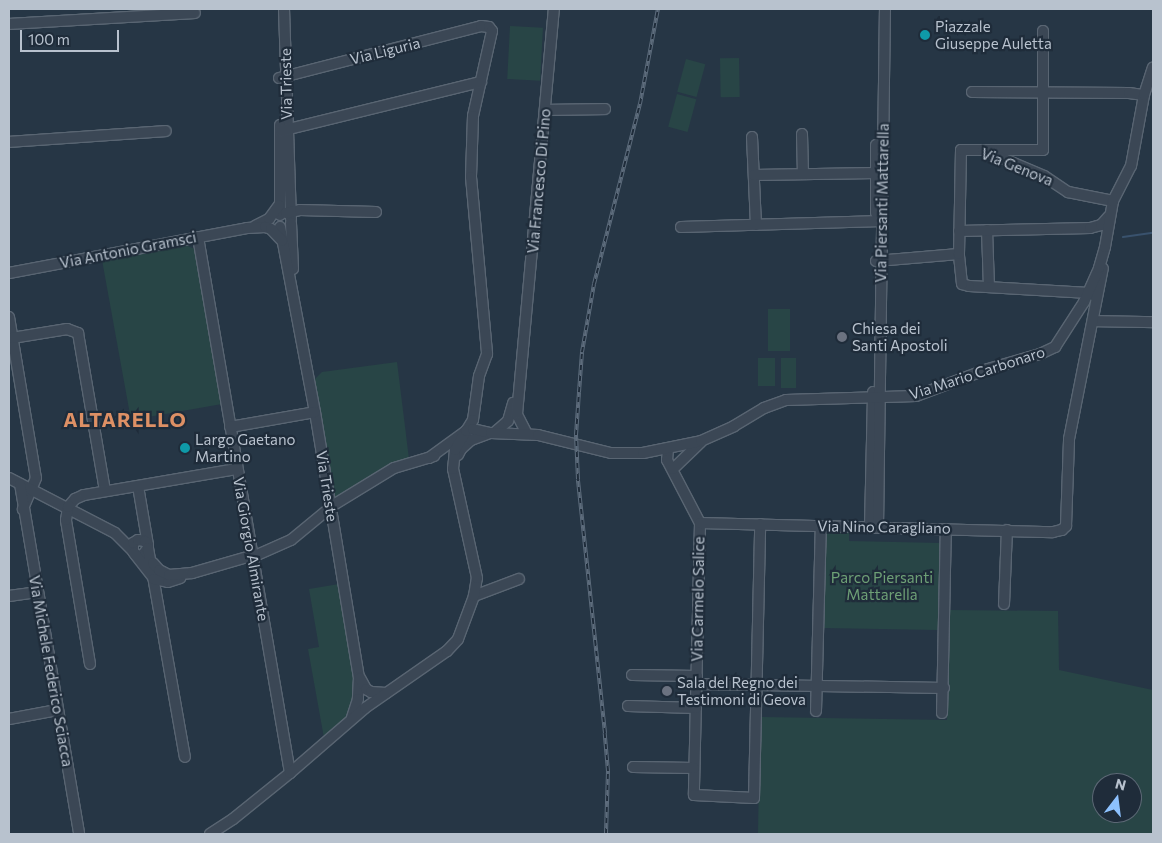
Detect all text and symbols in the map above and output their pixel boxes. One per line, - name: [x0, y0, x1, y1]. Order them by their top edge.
- place label: Piazzale Giuseppe Auletta: [935, 17, 1052, 52]
- scale bar: [22, 20, 121, 52]
- marker: Piazzale Giuseppe Auletta: [919, 29, 931, 41]
- text: 100 m: [28, 30, 70, 48]
- street label: Via Liguria: [348, 34, 422, 68]
- street label: Via Trieste: [276, 48, 296, 120]
- street label: Via Francesco Di Pino: [524, 108, 554, 254]
- street label: Via Piersanti Mattarella: [872, 123, 892, 283]
- street label: Via Genova: [978, 144, 1056, 190]
- street label: Via Antonio Gramsci: [58, 228, 198, 272]
- place label: Chiesa dei Santi Apostoli: [852, 319, 948, 354]
- marker: Chiesa dei Santi Apostoli: [836, 331, 848, 343]
- street label: Via Mario Carbonaro: [907, 343, 1047, 403]
- district label: ALTARELLO: [62, 407, 188, 431]
- place label: Largo Gaetano Martino: [195, 430, 295, 465]
- marker: Largo Gaetano Martino: [179, 442, 191, 454]
- street label: Via Trieste: [313, 449, 341, 523]
- street label: Via Giorgio Almirante: [229, 476, 273, 622]
- street label: Via Nino Caragliano: [817, 517, 951, 537]
- street label: Via Carmelo Salice: [688, 536, 708, 662]
- park label: Parco Piersanti Mattarella: [831, 568, 933, 603]
- street label: Via Michele Federico Sciacca: [25, 574, 77, 768]
- place label: Sala del Regno dei Testimoni di Geova: [677, 673, 806, 708]
- marker: Sala del Regno dei Testimoni di Geova: [661, 685, 673, 697]
- north arrow: [1092, 773, 1142, 823]
- text: N: [1113, 774, 1128, 794]

